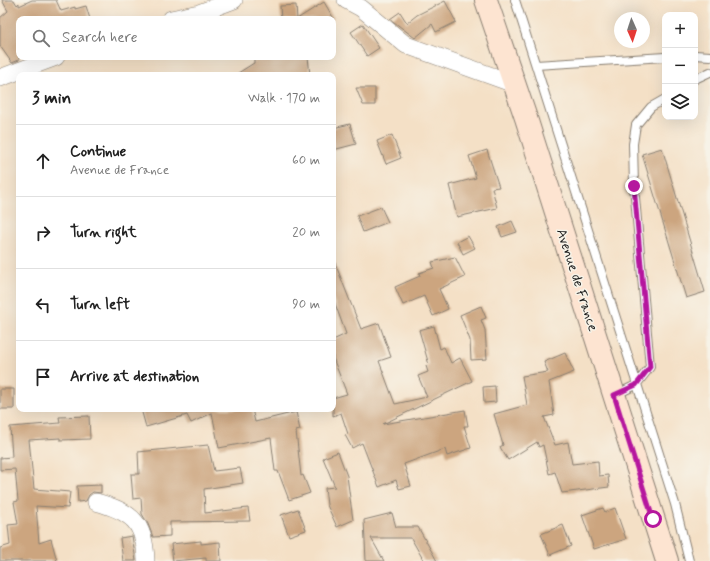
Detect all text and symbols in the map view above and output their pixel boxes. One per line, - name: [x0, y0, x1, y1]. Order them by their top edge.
- north arrow: [614, 12, 650, 48]
- map controls: [662, 12, 698, 120]
- button: +: [662, 12, 698, 48]
- search box: [16, 16, 336, 60]
- icon: search: [30, 27, 52, 49]
- text: Search here: [62, 28, 138, 48]
- button: −: [662, 48, 698, 84]
- button: layers: [662, 84, 698, 120]
- text: 3 min: [32, 87, 71, 109]
- text: Walk · 170 m: [248, 90, 320, 107]
- text: Continue: [70, 142, 126, 162]
- icon: ahead: [32, 150, 54, 172]
- text: 60 m: [292, 152, 320, 169]
- text: Avenue de France: [70, 162, 169, 179]
- route end: [625, 177, 643, 195]
- icon: right: [32, 222, 54, 244]
- text: Turn right: [70, 223, 137, 243]
- text: 20 m: [292, 224, 320, 241]
- street label: Avenue de France: [552, 226, 602, 334]
- icon: left: [32, 294, 54, 316]
- text: Turn left: [70, 295, 130, 315]
- text: 90 m: [292, 296, 320, 313]
- icon: arrive: [32, 366, 54, 388]
- text: Arrive at destination: [70, 367, 199, 387]
- route start: [644, 510, 662, 528]

